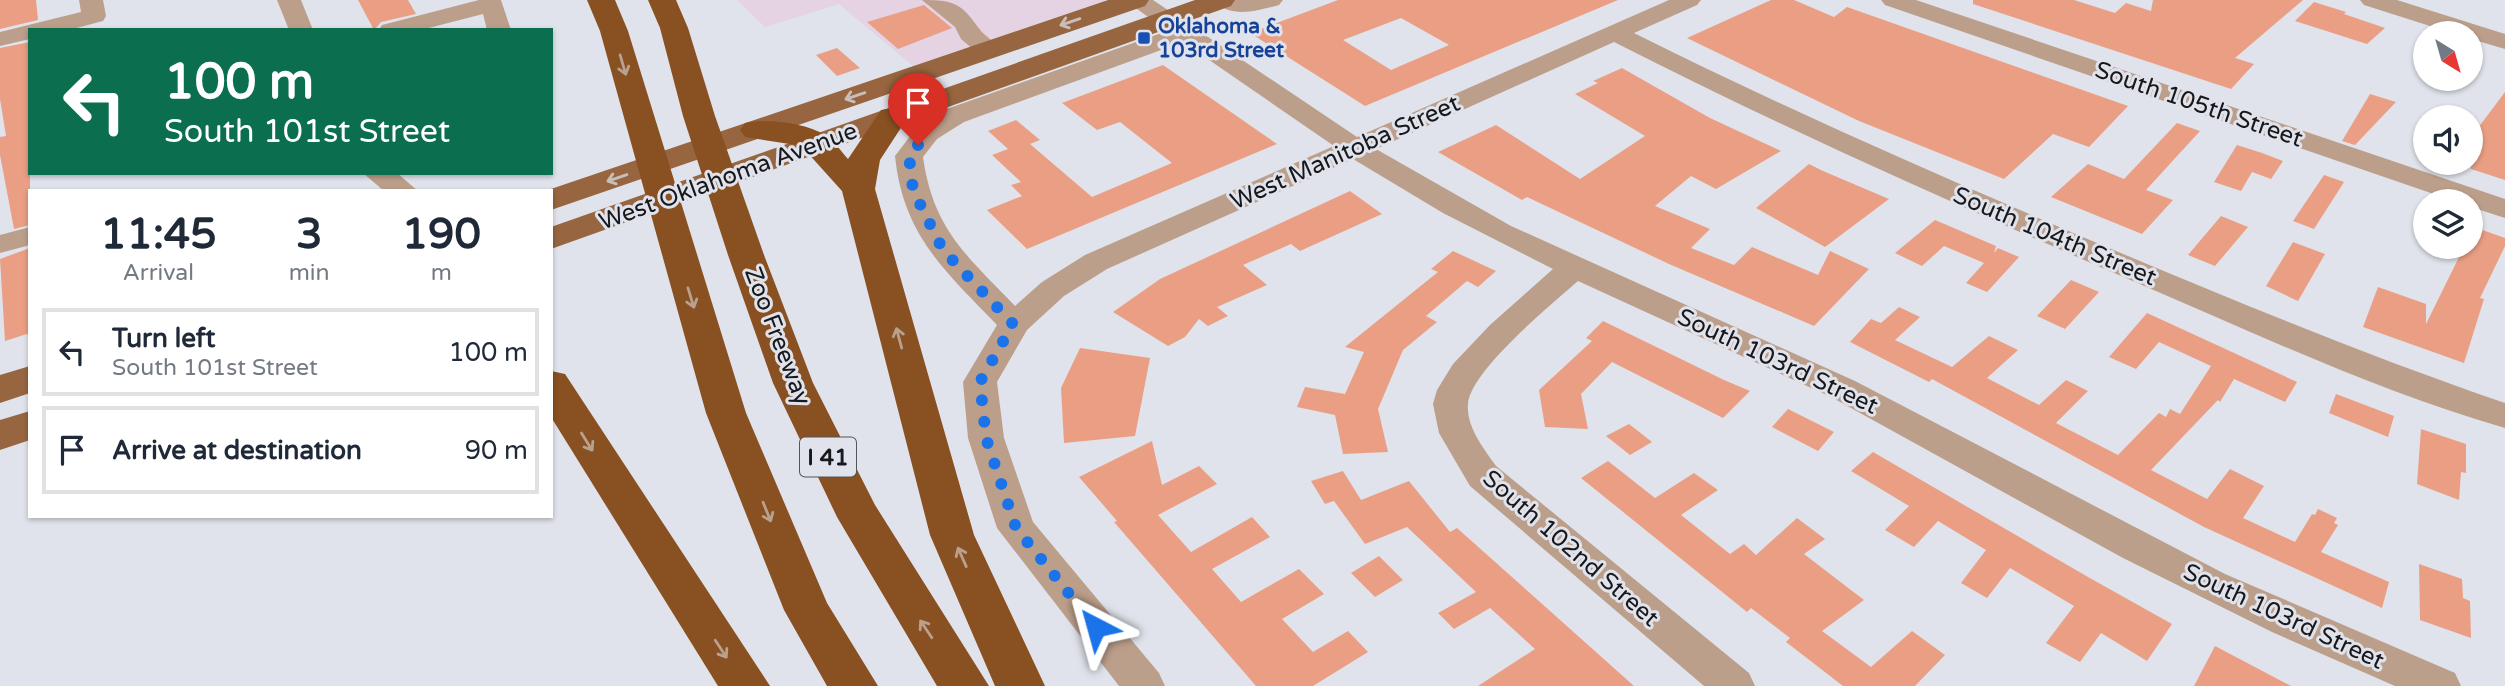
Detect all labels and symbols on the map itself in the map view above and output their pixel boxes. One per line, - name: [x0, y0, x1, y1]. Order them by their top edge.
- place label: Oklahoma & 103rd Street: [1158, 14, 1284, 63]
- one-way arrow: [1060, 17, 1082, 29]
- north arrow: [2413, 21, 2483, 91]
- marker: Oklahoma & 103rd Street: [1136, 30, 1152, 46]
- one-way arrow: [618, 53, 631, 75]
- street label: South 105th Street: [2091, 55, 2307, 154]
- pin: [888, 73, 948, 145]
- street label: West Manitoba Street: [1226, 89, 1464, 216]
- one-way arrow: [844, 90, 866, 103]
- street label: West Oklahoma Avenue: [595, 116, 861, 237]
- one-way arrow: [606, 173, 628, 185]
- street label: South 104th Street: [1949, 181, 2161, 292]
- street label: Zoo Freeway: [738, 263, 817, 409]
- one-way arrow: [685, 287, 698, 309]
- street label: South 103rd Street: [1673, 302, 1883, 421]
- one-way arrow: [891, 327, 904, 349]
- one-way arrow: [580, 431, 594, 451]
- road number: I 41: [800, 438, 856, 477]
- street label: South 102nd Street: [1477, 464, 1665, 633]
- one-way arrow: [761, 501, 774, 522]
- one-way arrow: [955, 546, 968, 568]
- street label: South 103rd Street: [2179, 557, 2389, 676]
- position arrow: [1059, 590, 1133, 664]
- one-way arrow: [919, 620, 933, 639]
- one-way arrow: [714, 639, 728, 659]

